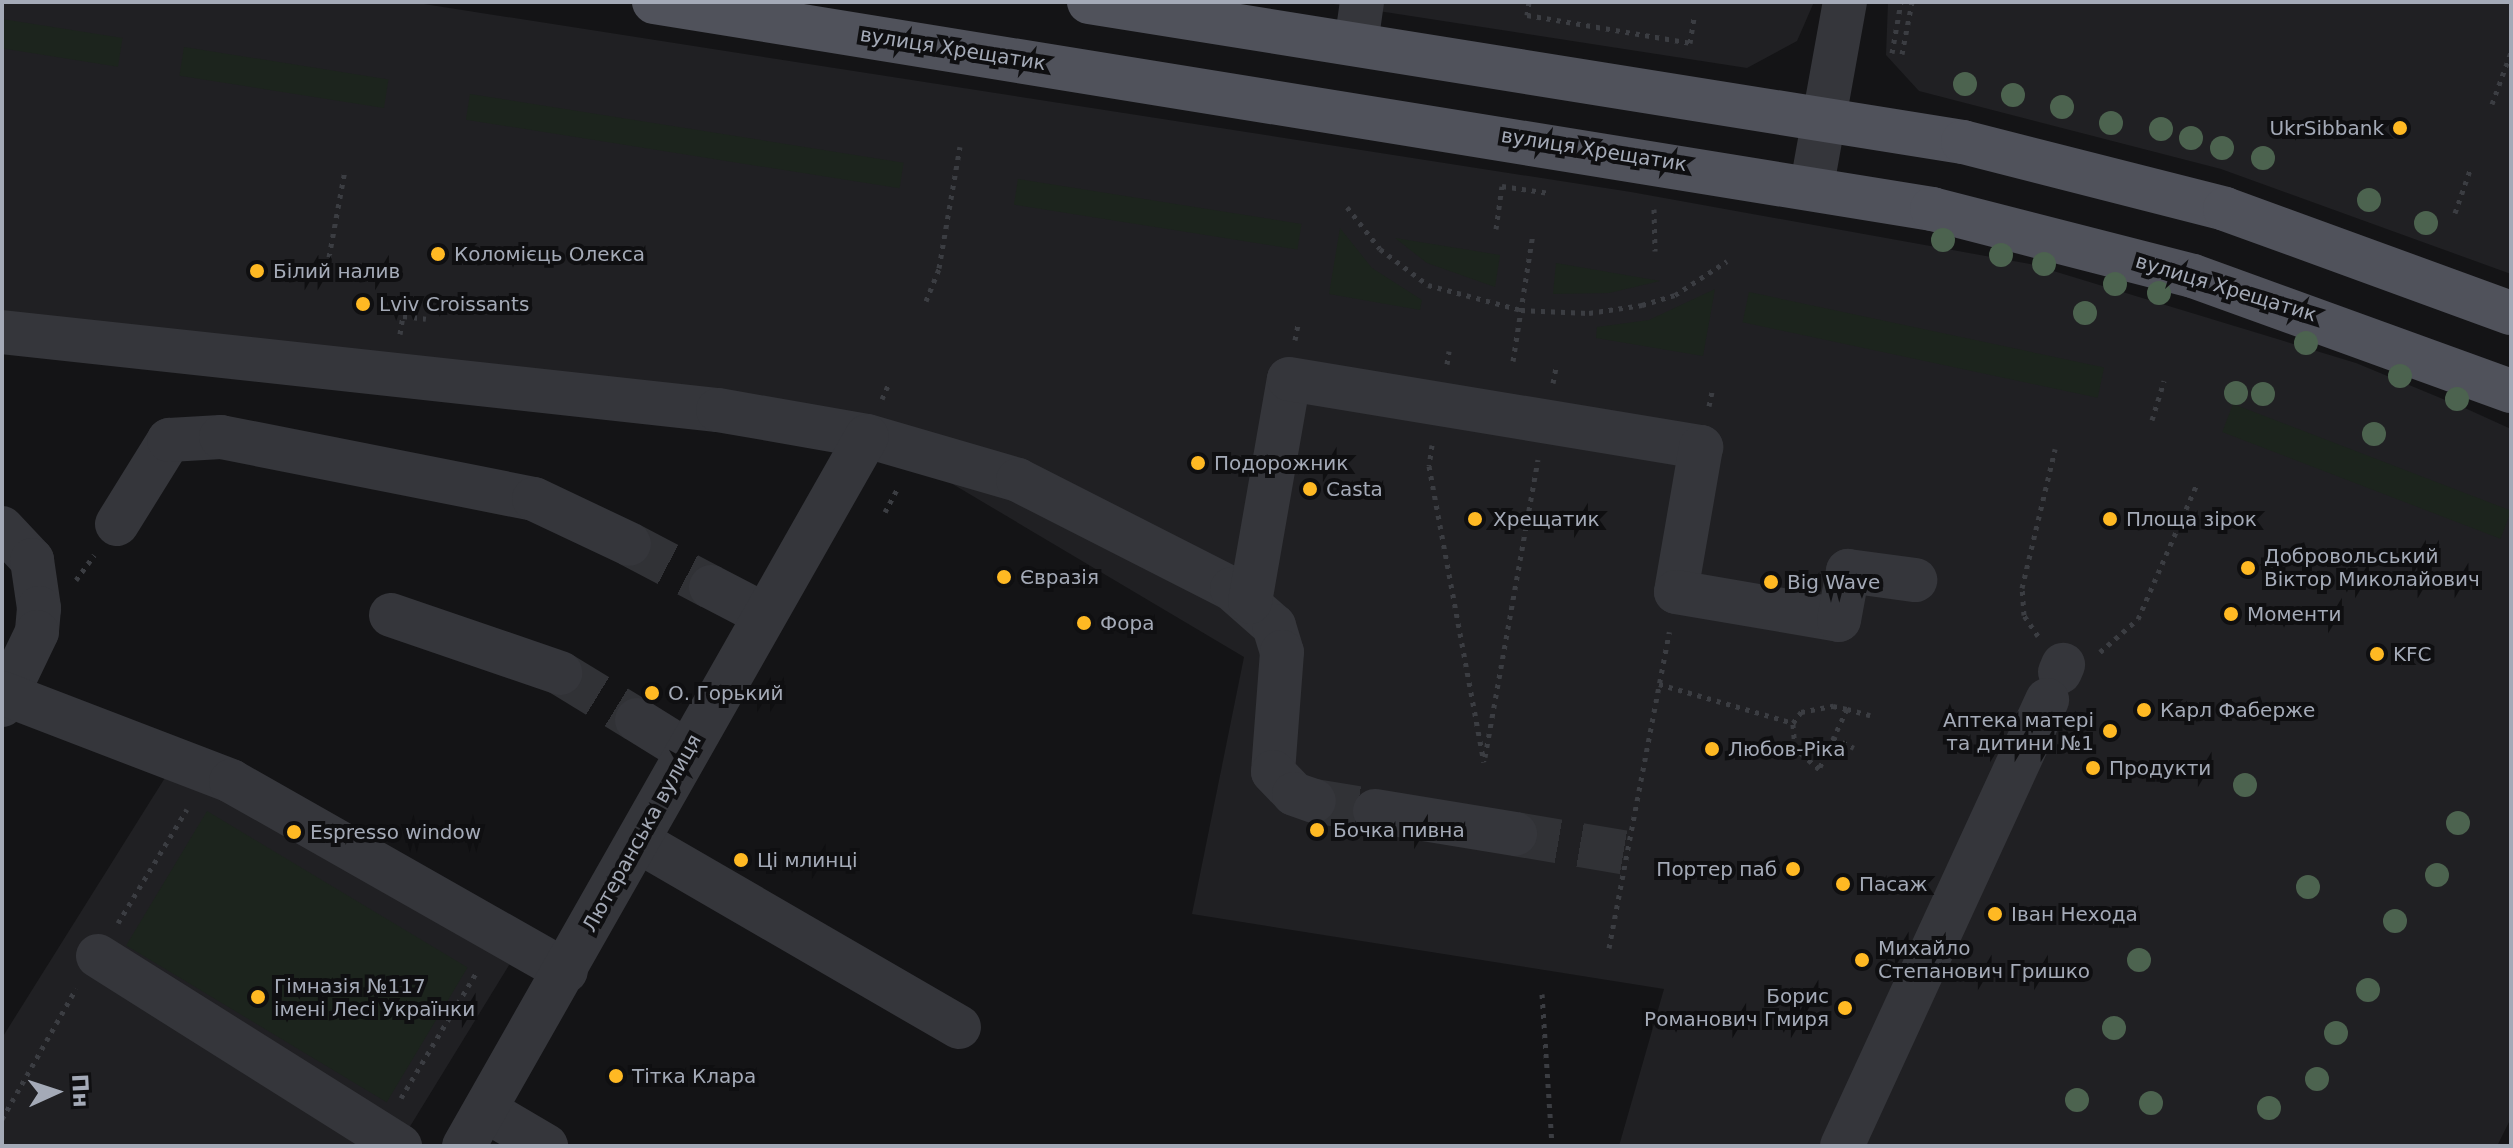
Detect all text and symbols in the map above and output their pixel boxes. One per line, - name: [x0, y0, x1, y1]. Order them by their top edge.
- street label: вулиця Хрещатик: [858, 22, 1048, 76]
- place label: UkrSibbank: [2269, 116, 2384, 140]
- marker: UkrSibbank: [2391, 119, 2409, 137]
- street label: вулиця Хрещатик: [1499, 123, 1689, 177]
- place label: Коломієць Олекса: [454, 242, 645, 266]
- marker: Коломієць Олекса: [429, 245, 447, 263]
- street label: вулиця Хрещатик: [2133, 249, 2319, 327]
- place label: Білий налив: [273, 259, 400, 283]
- marker: Білий налив: [248, 262, 266, 280]
- place label: Lviv Croissants: [379, 292, 529, 316]
- marker: Lviv Croissants: [354, 295, 372, 313]
- place label: Подорожник: [1214, 451, 1348, 475]
- marker: Подорожник: [1189, 454, 1207, 472]
- place label: Casta: [1326, 477, 1383, 501]
- marker: Casta: [1301, 480, 1319, 498]
- place label: Хрещатик: [1493, 507, 1600, 531]
- place label: Площа зірок: [2126, 507, 2257, 531]
- marker: Хрещатик: [1464, 508, 1486, 530]
- marker: Площа зірок: [2101, 510, 2119, 528]
- place label: Добровольський Віктор Миколайович: [2264, 544, 2480, 591]
- marker: Добровольський Віктор Миколайович: [2239, 559, 2257, 577]
- place label: Євразія: [1020, 565, 1099, 589]
- marker: Євразія: [995, 568, 1013, 586]
- place label: Big Wave: [1787, 570, 1880, 594]
- marker: Big Wave: [1762, 573, 1780, 591]
- place label: Моменти: [2247, 602, 2342, 626]
- marker: Моменти: [2222, 605, 2240, 623]
- place label: Фора: [1100, 611, 1154, 635]
- marker: Фора: [1075, 614, 1093, 632]
- place label: KFC: [2393, 642, 2432, 666]
- marker: KFC: [2368, 645, 2386, 663]
- place label: О. Горький: [668, 681, 783, 705]
- marker: О. Горький: [643, 684, 661, 702]
- place label: Карл Фаберже: [2160, 698, 2315, 722]
- marker: Карл Фаберже: [2135, 701, 2153, 719]
- place label: Аптека матері та дитини №1: [1943, 708, 2094, 755]
- marker: Аптека матері та дитини №1: [2101, 722, 2119, 740]
- street label: Лютеранська вулиця: [578, 730, 706, 936]
- place label: Любов-Ріка: [1728, 737, 1845, 761]
- marker: Любов-Ріка: [1703, 740, 1721, 758]
- place label: Продукти: [2109, 756, 2211, 780]
- marker: Продукти: [2084, 759, 2102, 777]
- place label: Бочка пивна: [1333, 818, 1465, 842]
- place label: Espresso window: [310, 820, 481, 844]
- marker: Бочка пивна: [1308, 821, 1326, 839]
- marker: Espresso window: [285, 823, 303, 841]
- place label: Ці млинці: [757, 848, 858, 872]
- marker: Ці млинці: [732, 851, 750, 869]
- place label: Портер паб: [1656, 857, 1777, 881]
- marker: Портер паб: [1784, 860, 1802, 878]
- place label: Пасаж: [1859, 872, 1928, 896]
- marker: Пасаж: [1834, 875, 1852, 893]
- place label: Іван Нехода: [2011, 902, 2138, 926]
- marker: Іван Нехода: [1986, 905, 2004, 923]
- place label: Михайло Степанович Гришко: [1878, 936, 2090, 983]
- marker: Михайло Степанович Гришко: [1853, 951, 1871, 969]
- place label: Гімназія №117 імені Лесі Українки: [274, 974, 475, 1021]
- place label: Борис Романович Гмиря: [1644, 984, 1829, 1031]
- marker: Гімназія №117 імені Лесі Українки: [249, 988, 267, 1006]
- marker: Борис Романович Гмиря: [1836, 999, 1854, 1017]
- north arrow: [16, 1052, 96, 1132]
- place label: Тітка Клара: [632, 1064, 756, 1088]
- marker: Тітка Клара: [607, 1067, 625, 1085]
- text: Пн: [67, 1073, 94, 1108]

